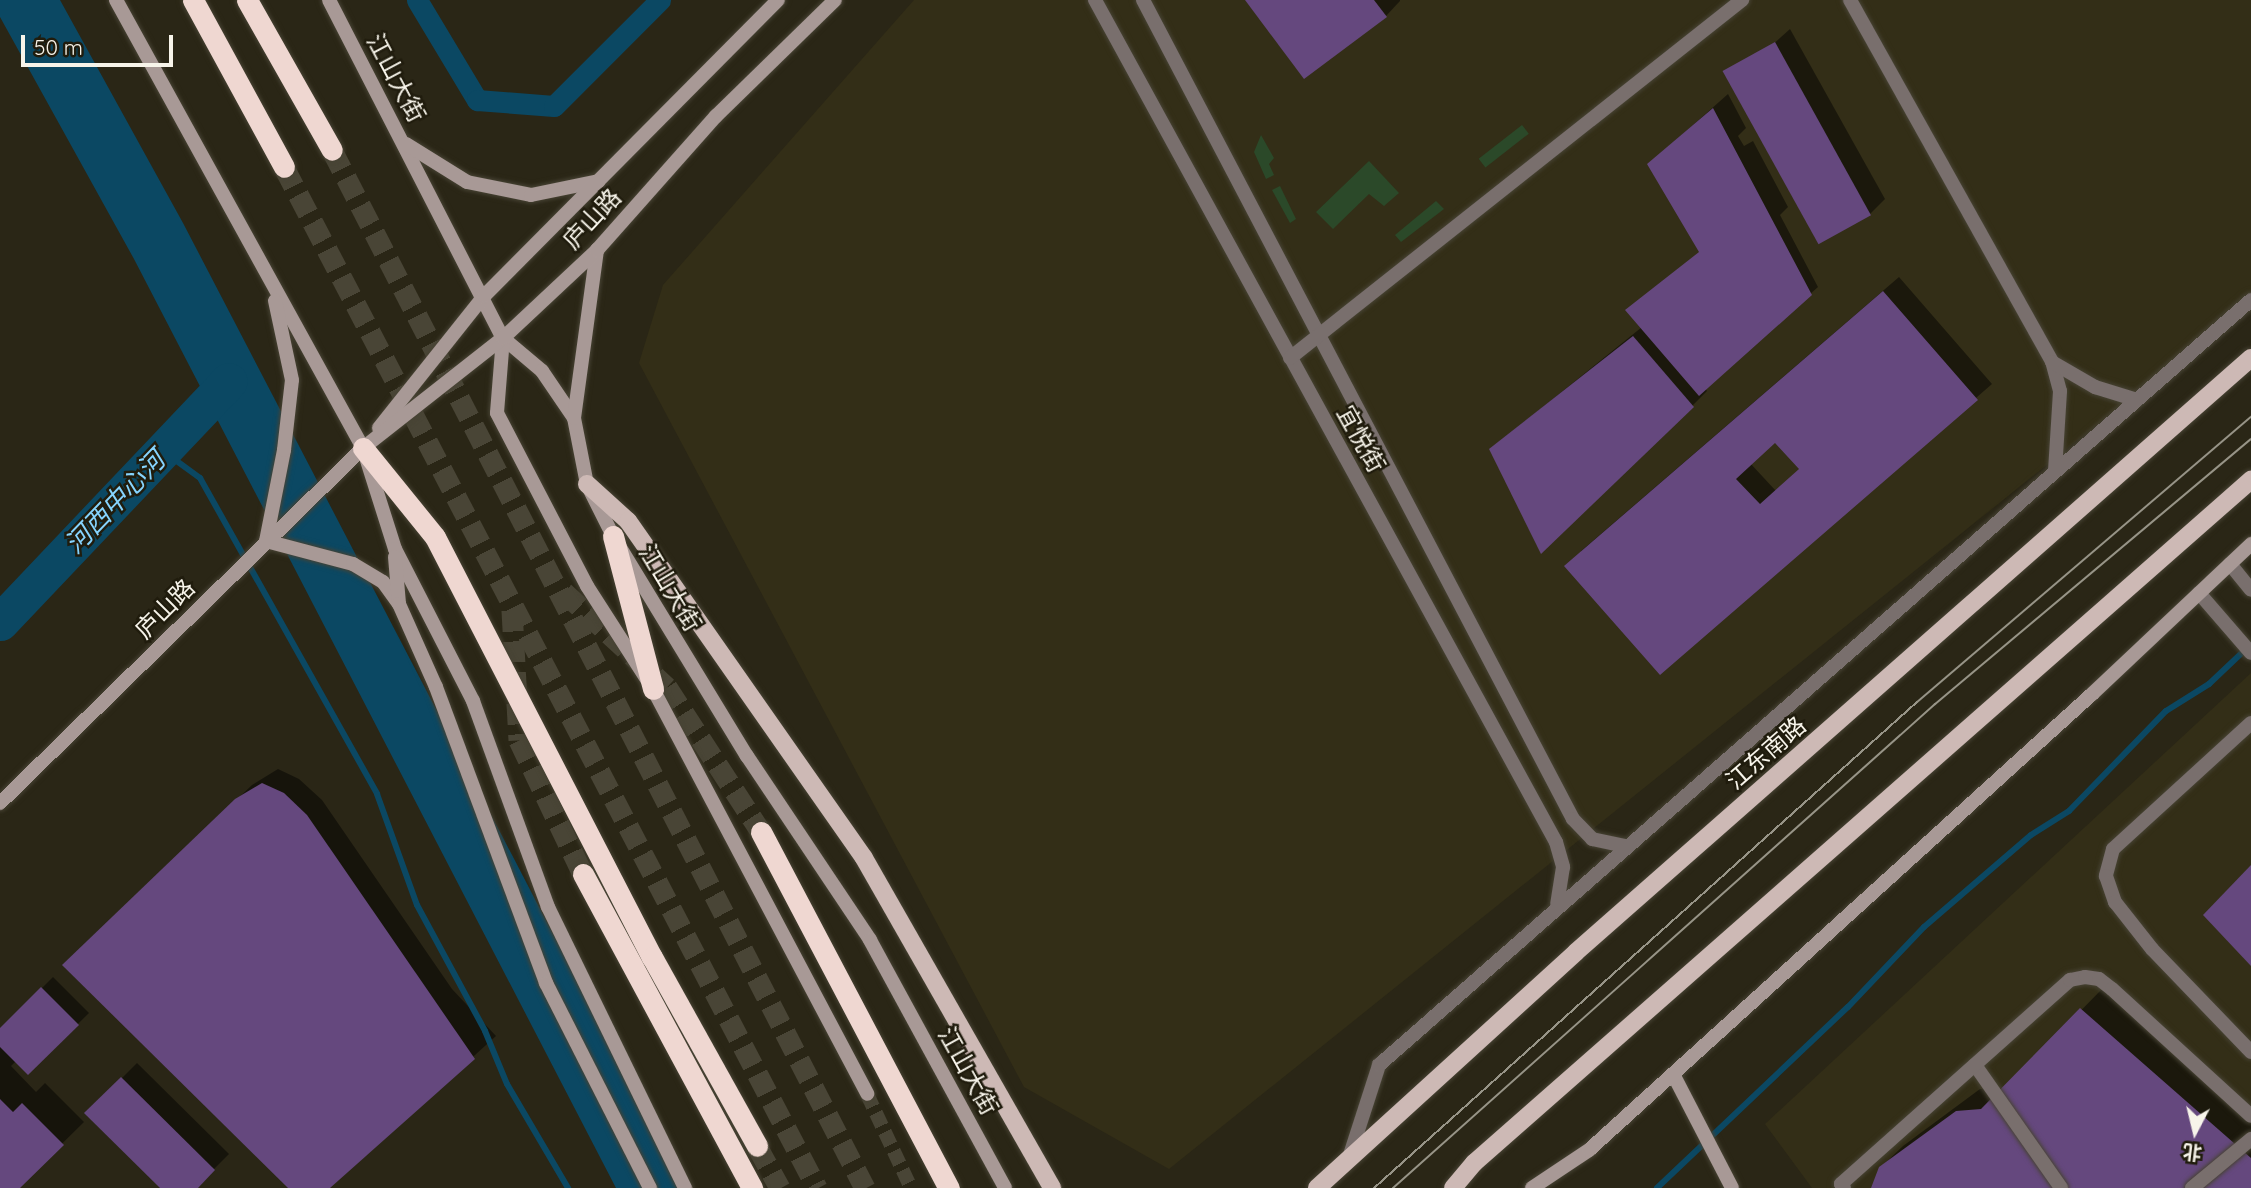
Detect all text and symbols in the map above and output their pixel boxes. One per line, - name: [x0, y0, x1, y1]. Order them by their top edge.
- scale bar: [24, 21, 177, 65]
- street label: 江山大街: [361, 29, 431, 127]
- text: 50 m: [34, 34, 83, 60]
- street label: 庐山路: [557, 183, 627, 255]
- street label: 宜悦街: [1331, 401, 1391, 477]
- water label: 河西中心河: [59, 444, 171, 560]
- street label: 江山大街: [633, 539, 707, 637]
- street label: 庐山路: [129, 573, 201, 645]
- street label: 江东南路: [1720, 711, 1812, 795]
- street label: 江山大街: [932, 1022, 1004, 1120]
- north arrow: [2160, 1097, 2230, 1167]
- text: 北: [2182, 1140, 2203, 1166]

